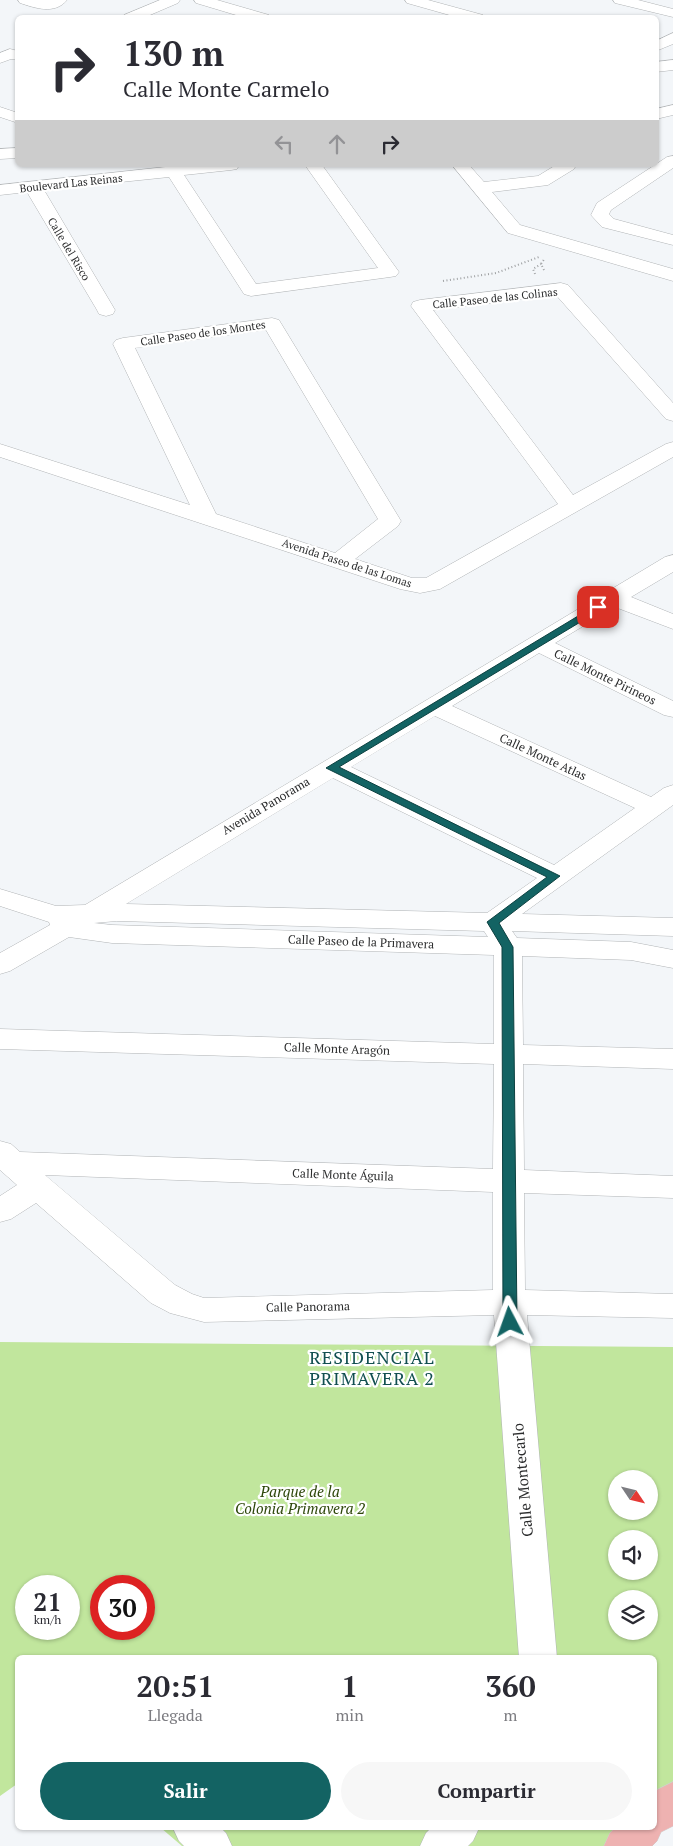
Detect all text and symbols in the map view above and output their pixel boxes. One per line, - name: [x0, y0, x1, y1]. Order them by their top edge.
- text: 130 m: [123, 30, 224, 76]
- icon: right: [40, 35, 105, 100]
- text: Calle Monte Carmelo: [123, 74, 329, 103]
- icon: left: [270, 130, 298, 158]
- icon: ahead: [323, 130, 351, 158]
- icon: right: [376, 130, 404, 158]
- street label: Boulevard Las Reinas: [19, 171, 123, 195]
- street label: Calle del Risco: [45, 215, 93, 283]
- street label: Calle Paseo de las Colinas: [432, 284, 558, 312]
- street label: Calle Paseo de los Montes: [139, 317, 267, 349]
- street label: Avenida Paseo de las Lomas: [280, 535, 414, 591]
- pin: [577, 586, 619, 628]
- icon: arrive: [584, 593, 612, 621]
- street label: Calle Monte Pirineos: [552, 645, 659, 708]
- street label: Calle Monte Atlas: [497, 730, 589, 783]
- street label: Avenida Panorama: [219, 773, 312, 838]
- street label: Calle Paseo de la Primavera: [288, 931, 434, 952]
- street label: Calle Monte Aragón: [284, 1039, 390, 1058]
- street label: Calle Monte Águila: [292, 1165, 394, 1184]
- position arrow: [483, 1295, 535, 1347]
- street label: Calle Panorama: [266, 1298, 350, 1315]
- district label: RESIDENCIAL PRIMAVERA 2: [309, 1345, 435, 1390]
- street label: Calle Montecarlo: [507, 1422, 537, 1538]
- north arrow: [608, 1470, 658, 1520]
- map controls: [608, 1470, 658, 1640]
- park label: Parque de la Colonia Primavera 2: [235, 1481, 365, 1518]
- button: sound: [608, 1530, 658, 1580]
- speed limit sign: 30: [90, 1575, 155, 1640]
- text: 21: [33, 1585, 62, 1618]
- button: layers: [608, 1590, 658, 1640]
- text: km/h: [34, 1612, 61, 1627]
- text: 20:51: [136, 1666, 214, 1706]
- text: 1: [341, 1666, 358, 1706]
- text: 360: [485, 1666, 536, 1706]
- text: Llegada: [148, 1704, 203, 1726]
- text: min: [336, 1704, 364, 1726]
- text: m: [503, 1704, 517, 1726]
- button: Salir: [40, 1762, 331, 1820]
- button: Compartir: [341, 1762, 632, 1820]

